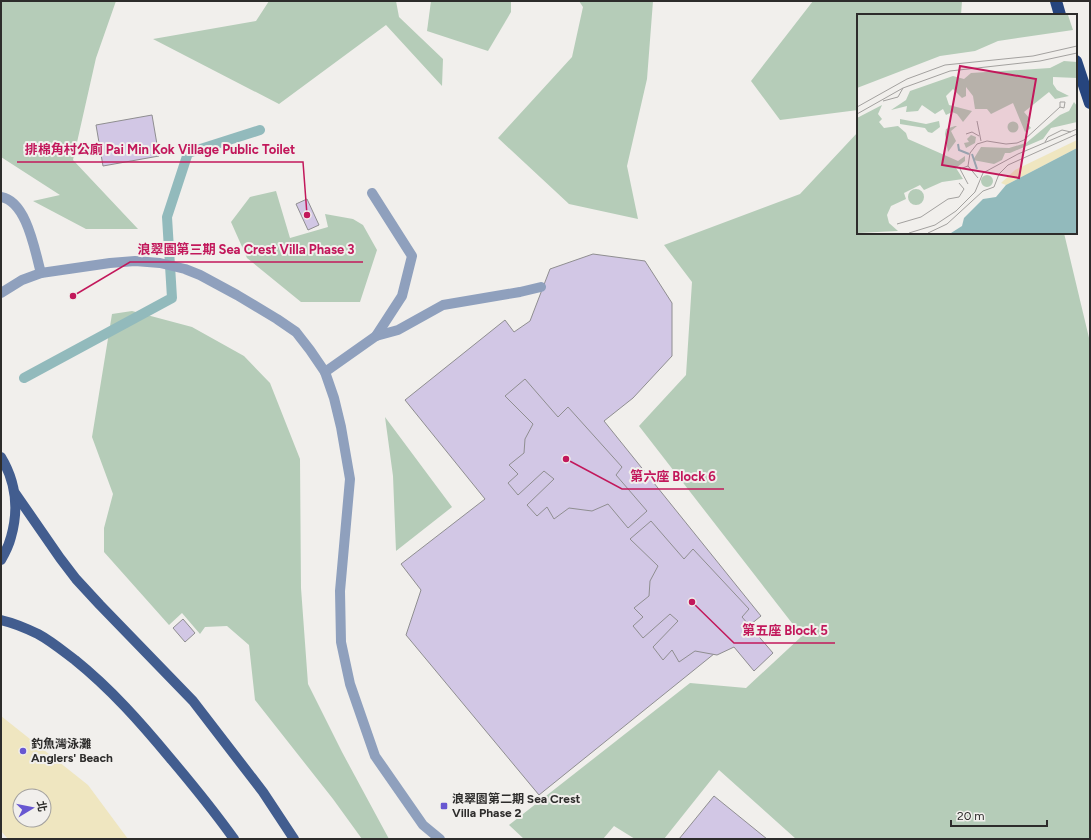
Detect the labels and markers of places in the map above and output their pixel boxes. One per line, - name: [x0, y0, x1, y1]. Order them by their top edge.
- callout: 排棉角村公廁 Pai Min Kok Village Public Toilet: [17, 137, 303, 162]
- callout: 浪翠園第三期 Sea Crest Villa Phase 3: [130, 237, 363, 262]
- callout: 第六座 Block 6: [622, 464, 724, 489]
- callout: 第五座 Block 5: [734, 618, 835, 643]
- place label: 釣魚灣泳灘 Anglers' Beach: [31, 737, 113, 765]
- marker: 釣魚灣泳灘 Anglers' Beach: [18, 746, 28, 756]
- place label: 浪翠園第二期 Sea Crest Villa Phase 2: [452, 792, 581, 820]
- marker: 浪翠園第二期 Sea Crest Villa Phase 2: [439, 801, 449, 811]

